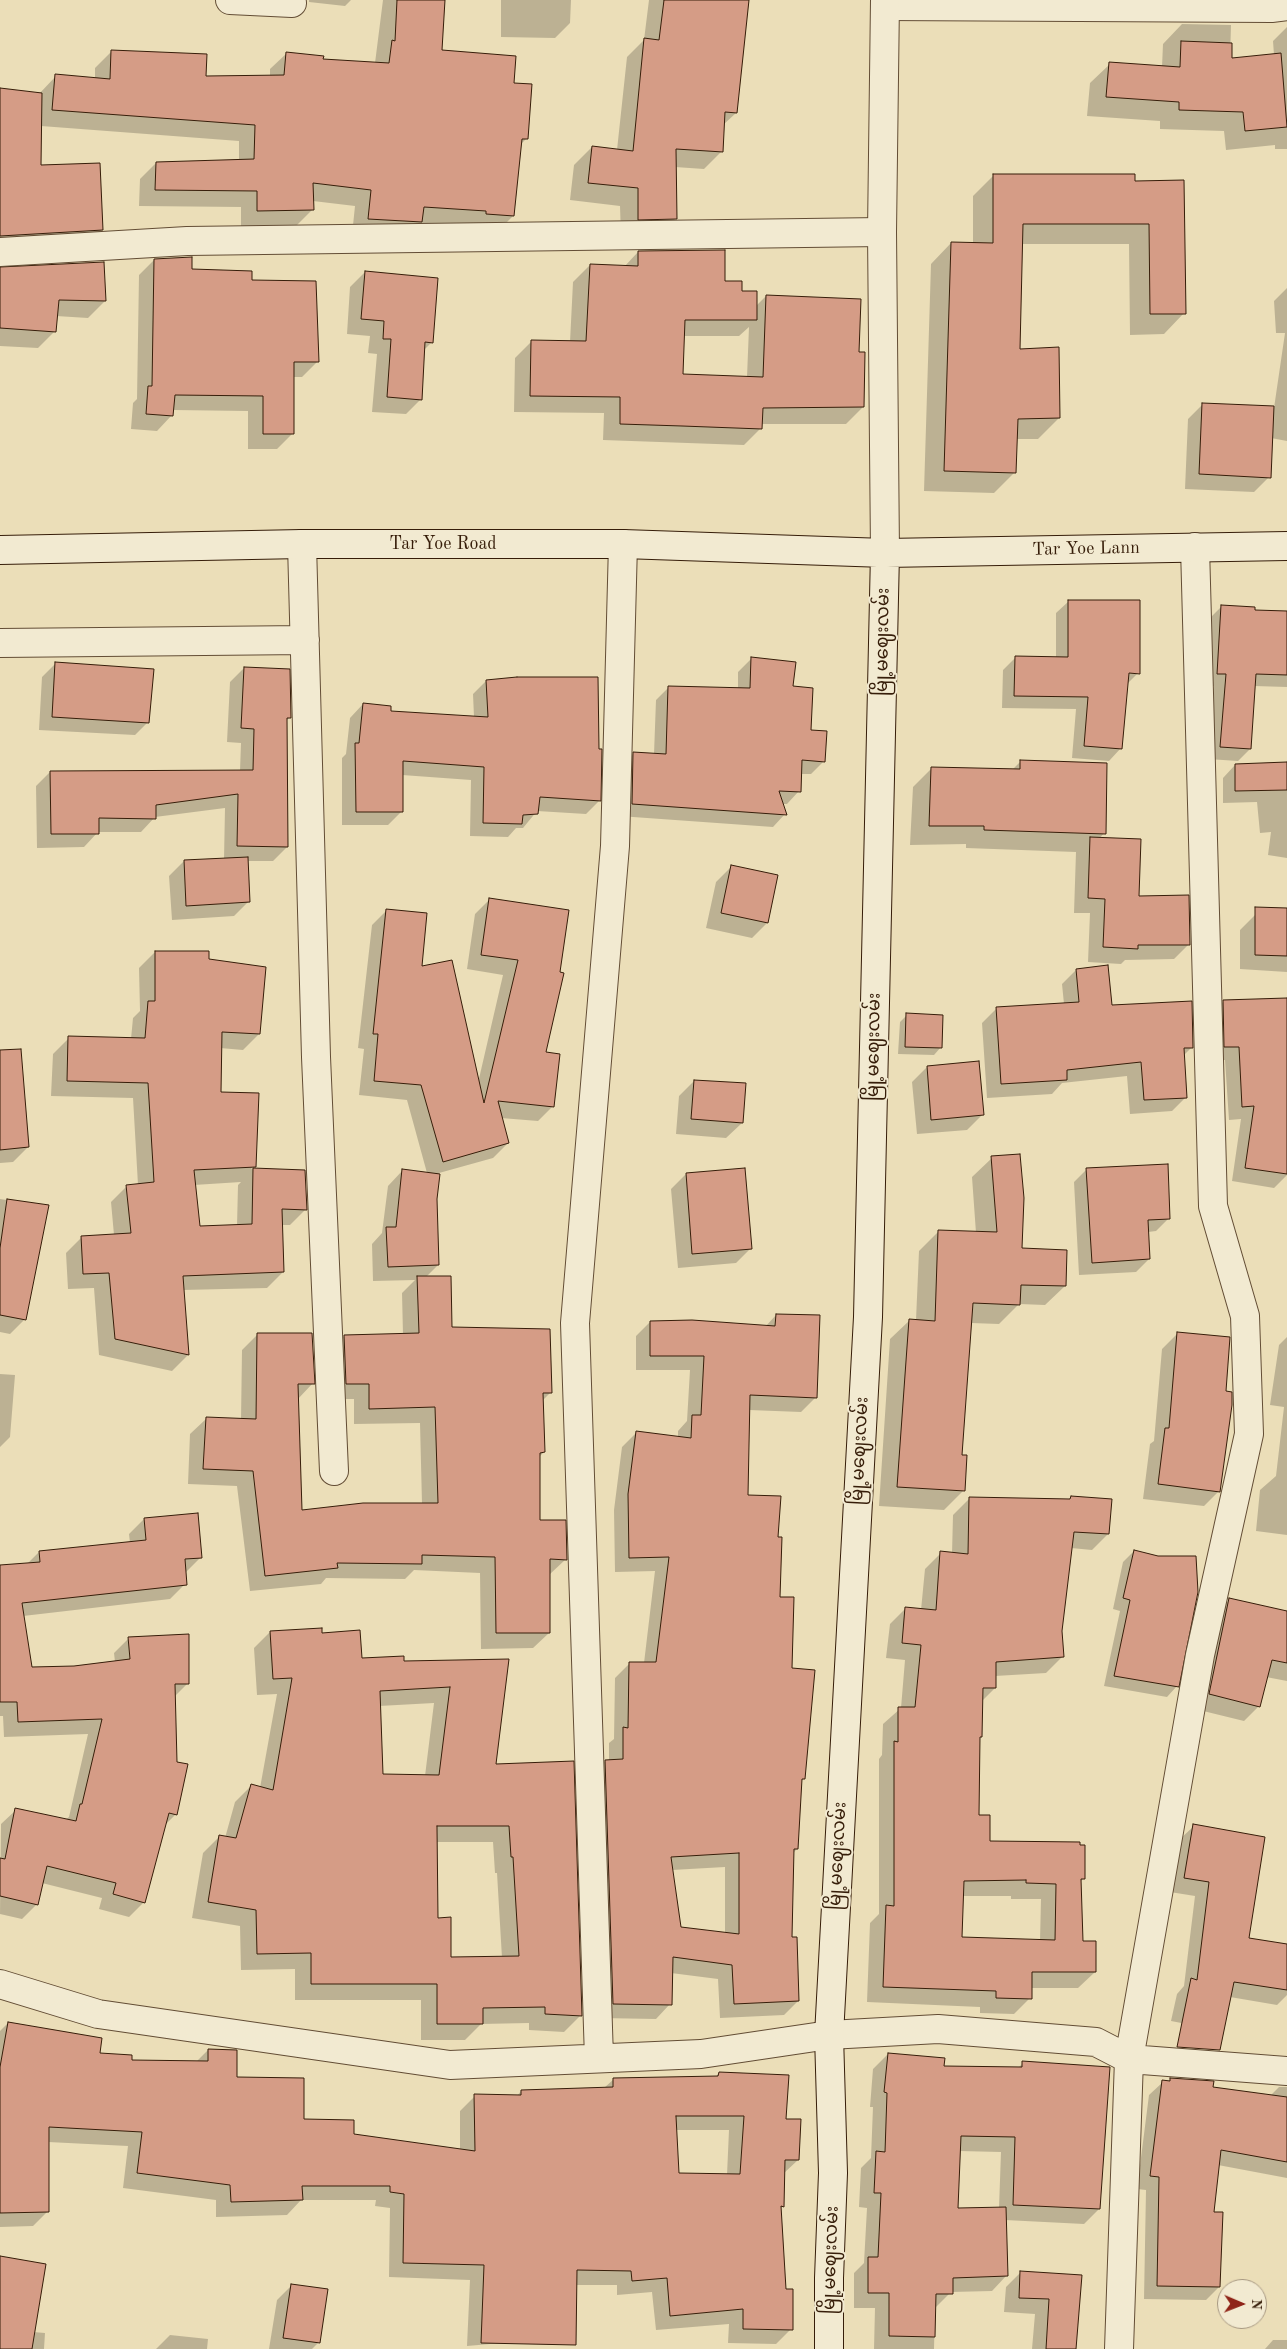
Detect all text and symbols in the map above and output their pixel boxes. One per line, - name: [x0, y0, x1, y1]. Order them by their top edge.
- street label: Tar Yoe Road: [389, 533, 497, 555]
- street label: Tar Yoe Lann: [1032, 537, 1140, 561]
- street label: မြို့မဈေးလမ်း: [871, 588, 895, 696]
- street label: မြို့မဈေးလမ်း: [862, 993, 886, 1101]
- street label: မြို့မဈေးလမ်း: [846, 1396, 874, 1506]
- street label: မြို့မဈေးလမ်း: [824, 1801, 852, 1911]
- street label: မြို့မဈေးလမ်း: [818, 2205, 844, 2315]
- north arrow: [1217, 2279, 1267, 2329]
- text: N: [1249, 2299, 1263, 2310]

